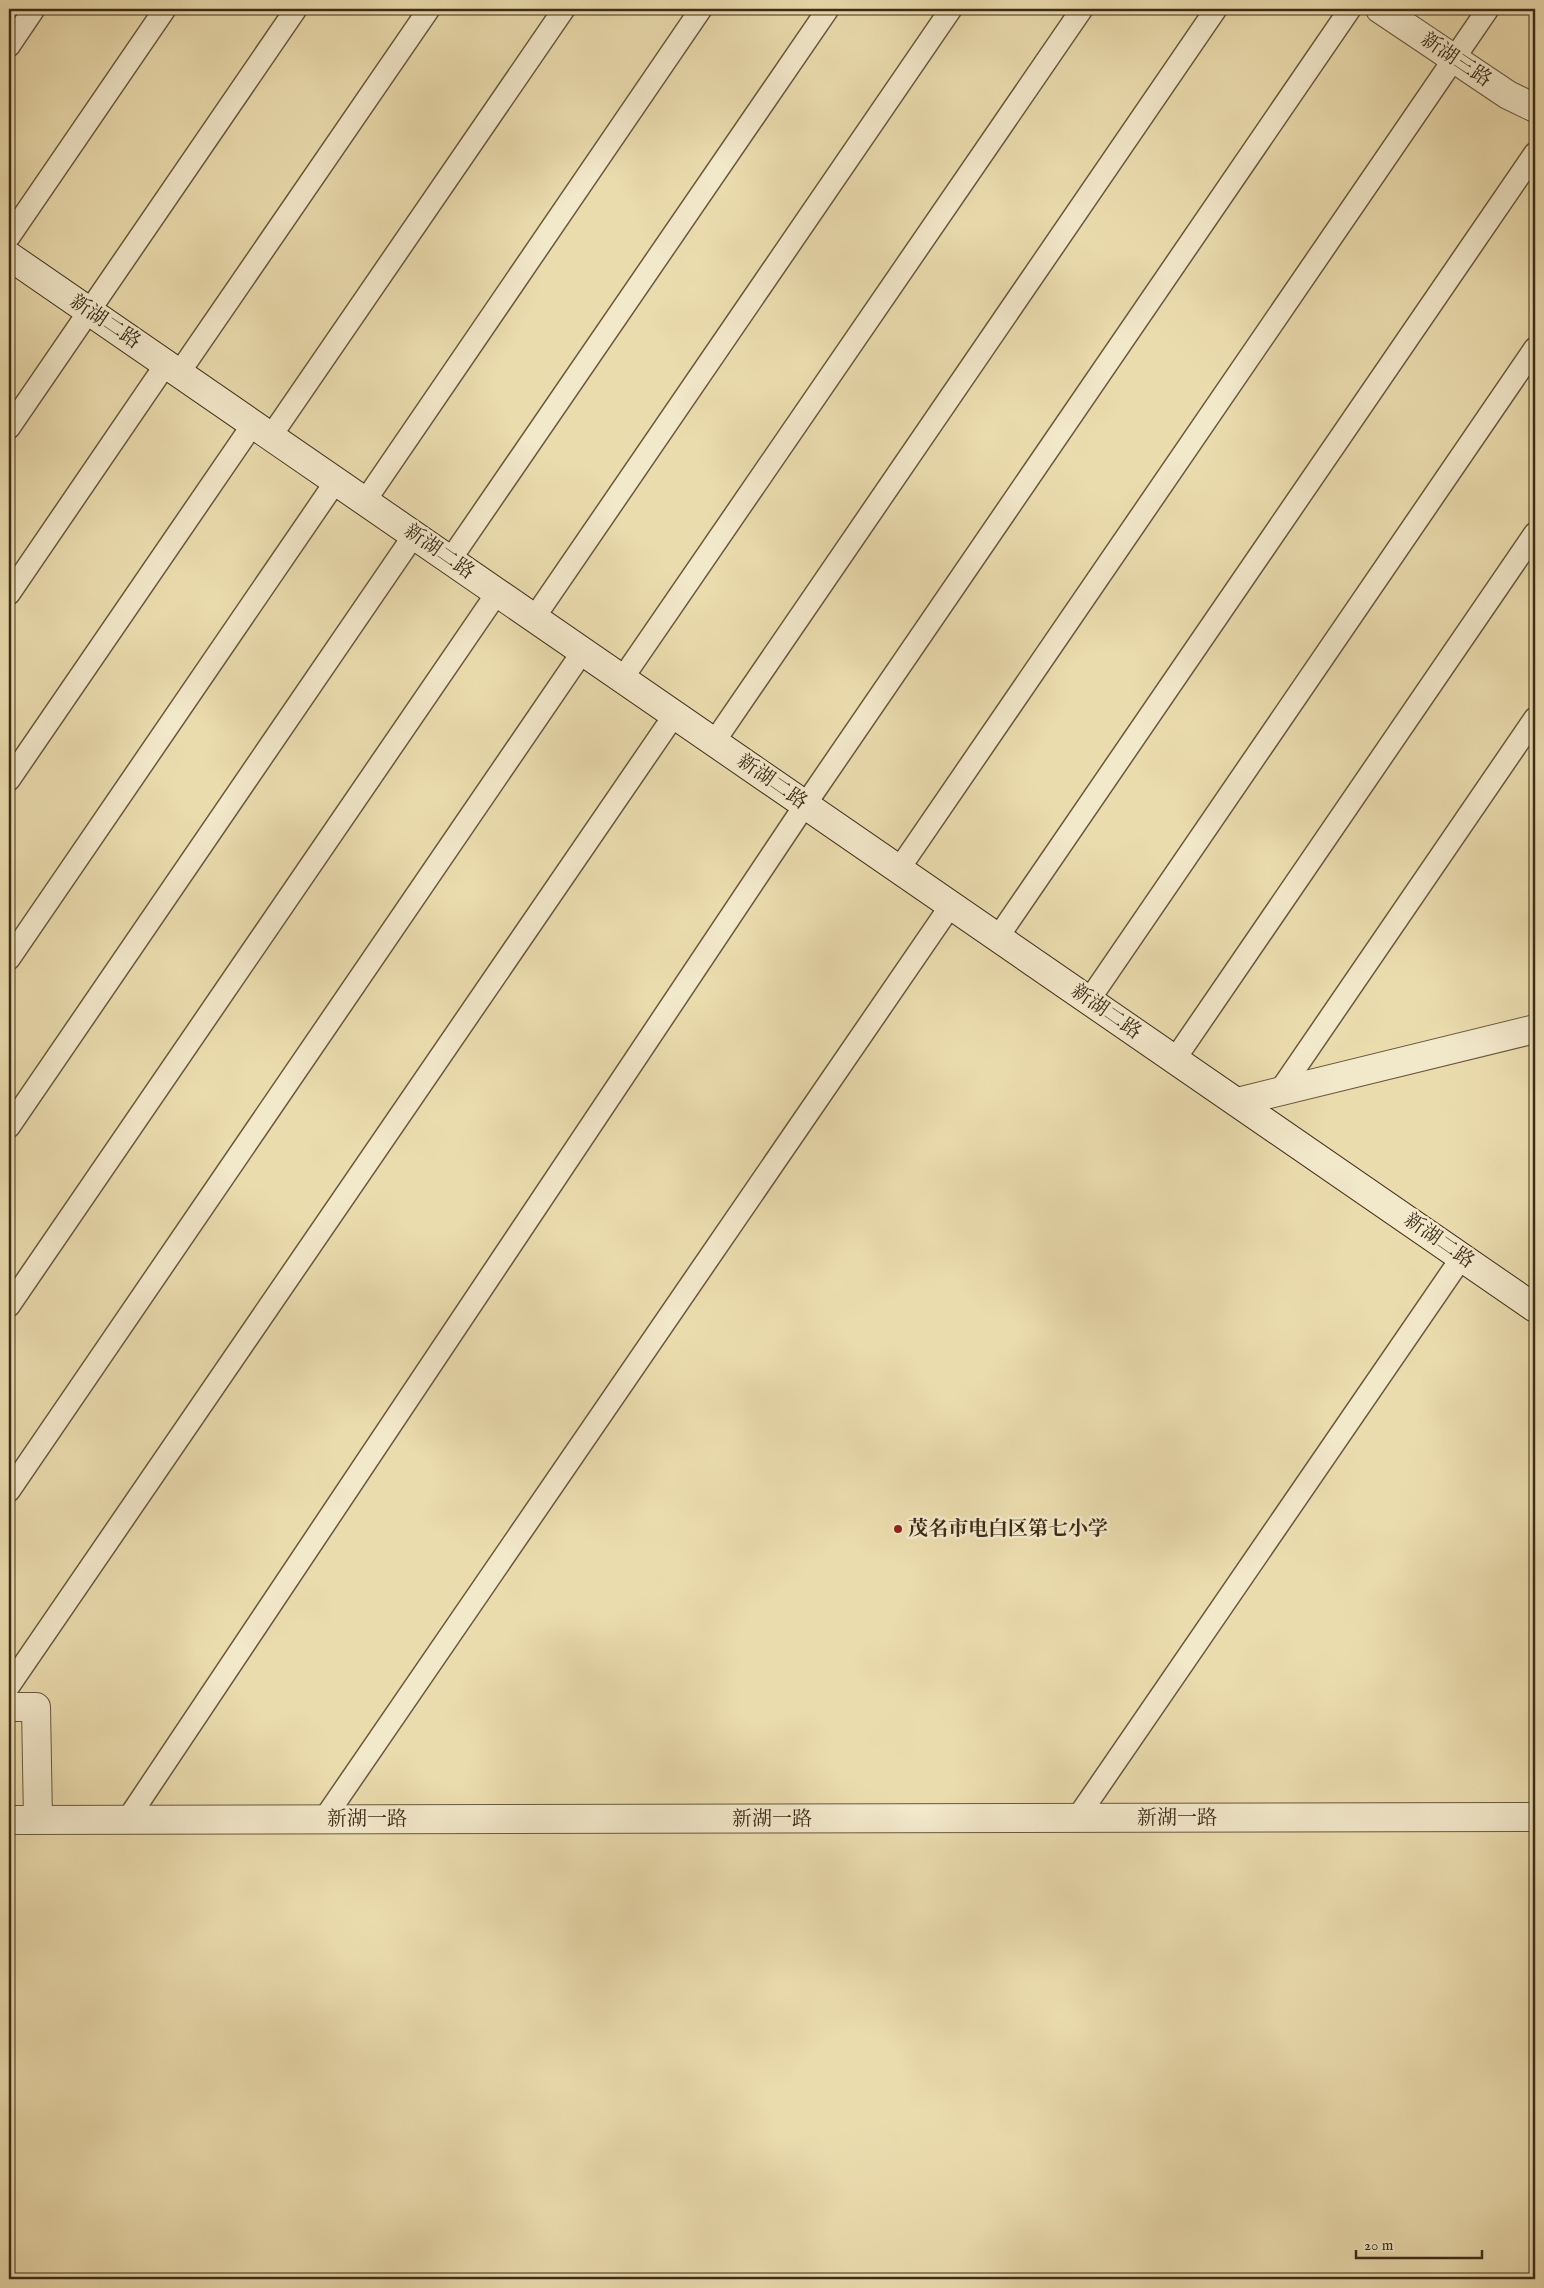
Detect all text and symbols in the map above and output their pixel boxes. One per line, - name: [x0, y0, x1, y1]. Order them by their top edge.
- street label: 新湖三路: [1416, 27, 1496, 93]
- street label: 新湖二路: [65, 289, 145, 355]
- street label: 新湖二路: [399, 519, 479, 585]
- street label: 新湖二路: [732, 749, 812, 815]
- street label: 新湖二路: [1066, 979, 1146, 1045]
- street label: 新湖二路: [1399, 1208, 1479, 1274]
- place label: 茂名市电白区第七小学: [908, 1517, 1108, 1542]
- marker: 茂名市电白区第七小学: [892, 1523, 904, 1535]
- street label: 新湖一路: [1137, 1806, 1217, 1831]
- street label: 新湖一路: [327, 1807, 407, 1832]
- street label: 新湖一路: [732, 1807, 812, 1832]
- scale bar: [1356, 2228, 1483, 2260]
- text: 20 m: [1364, 2236, 1394, 2255]

